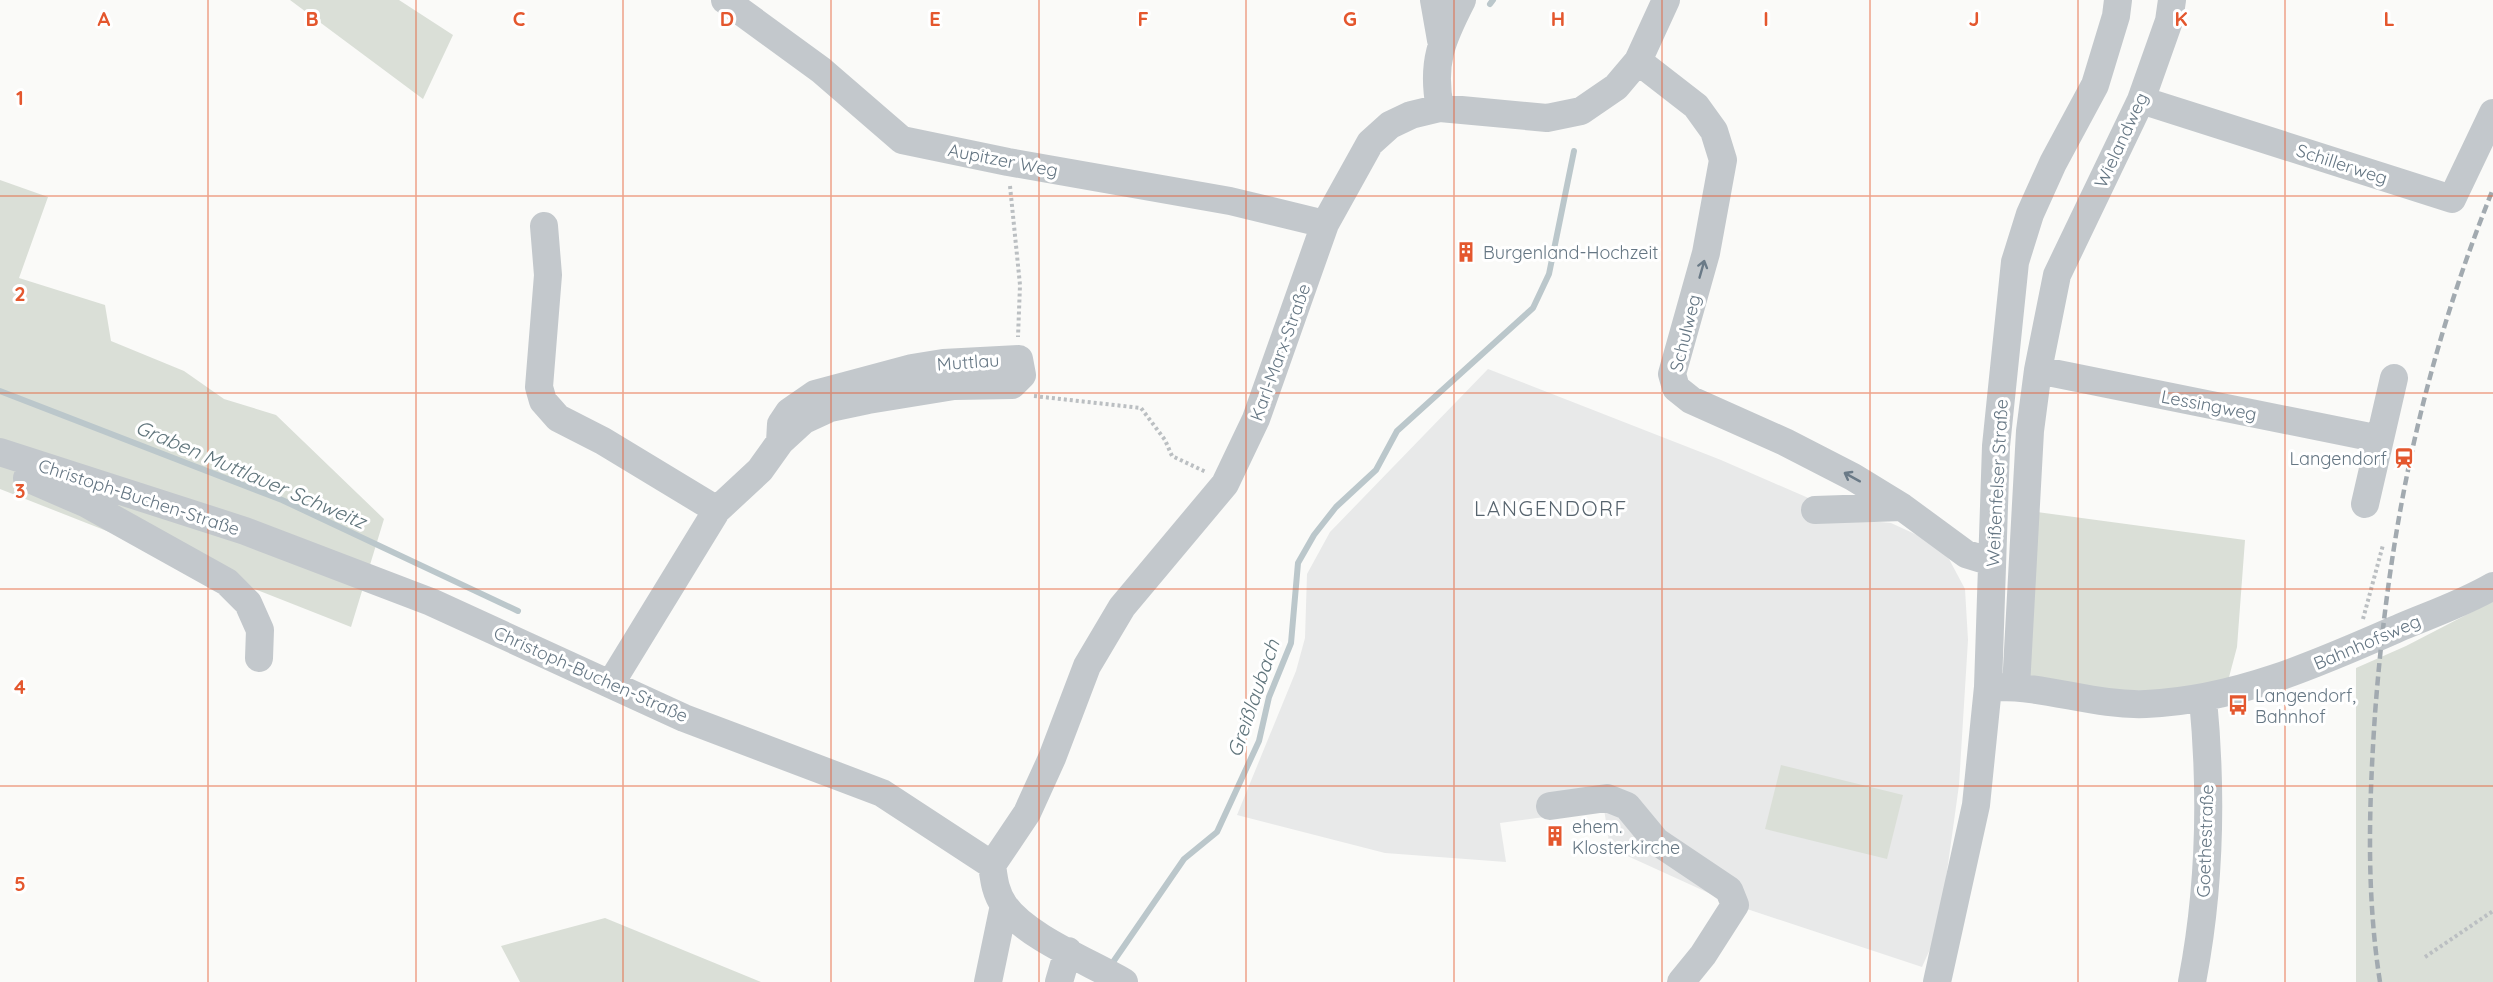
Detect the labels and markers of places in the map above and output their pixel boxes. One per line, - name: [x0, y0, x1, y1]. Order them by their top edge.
- building icon: Burgenland-Hochzeit: [1454, 240, 1478, 264]
- place label: Burgenland-Hochzeit: [1483, 241, 1658, 264]
- station icon: Langendorf: [2392, 446, 2416, 470]
- place label: Langendorf: [2289, 447, 2388, 470]
- place label: Langendorf, Bahnhof: [2255, 684, 2356, 728]
- bus stop icon: Langendorf, Bahnhof: [2226, 693, 2250, 717]
- place label: ehem. Klosterkirche: [1572, 815, 1680, 859]
- building icon: ehem. Klosterkirche: [1543, 824, 1567, 848]

